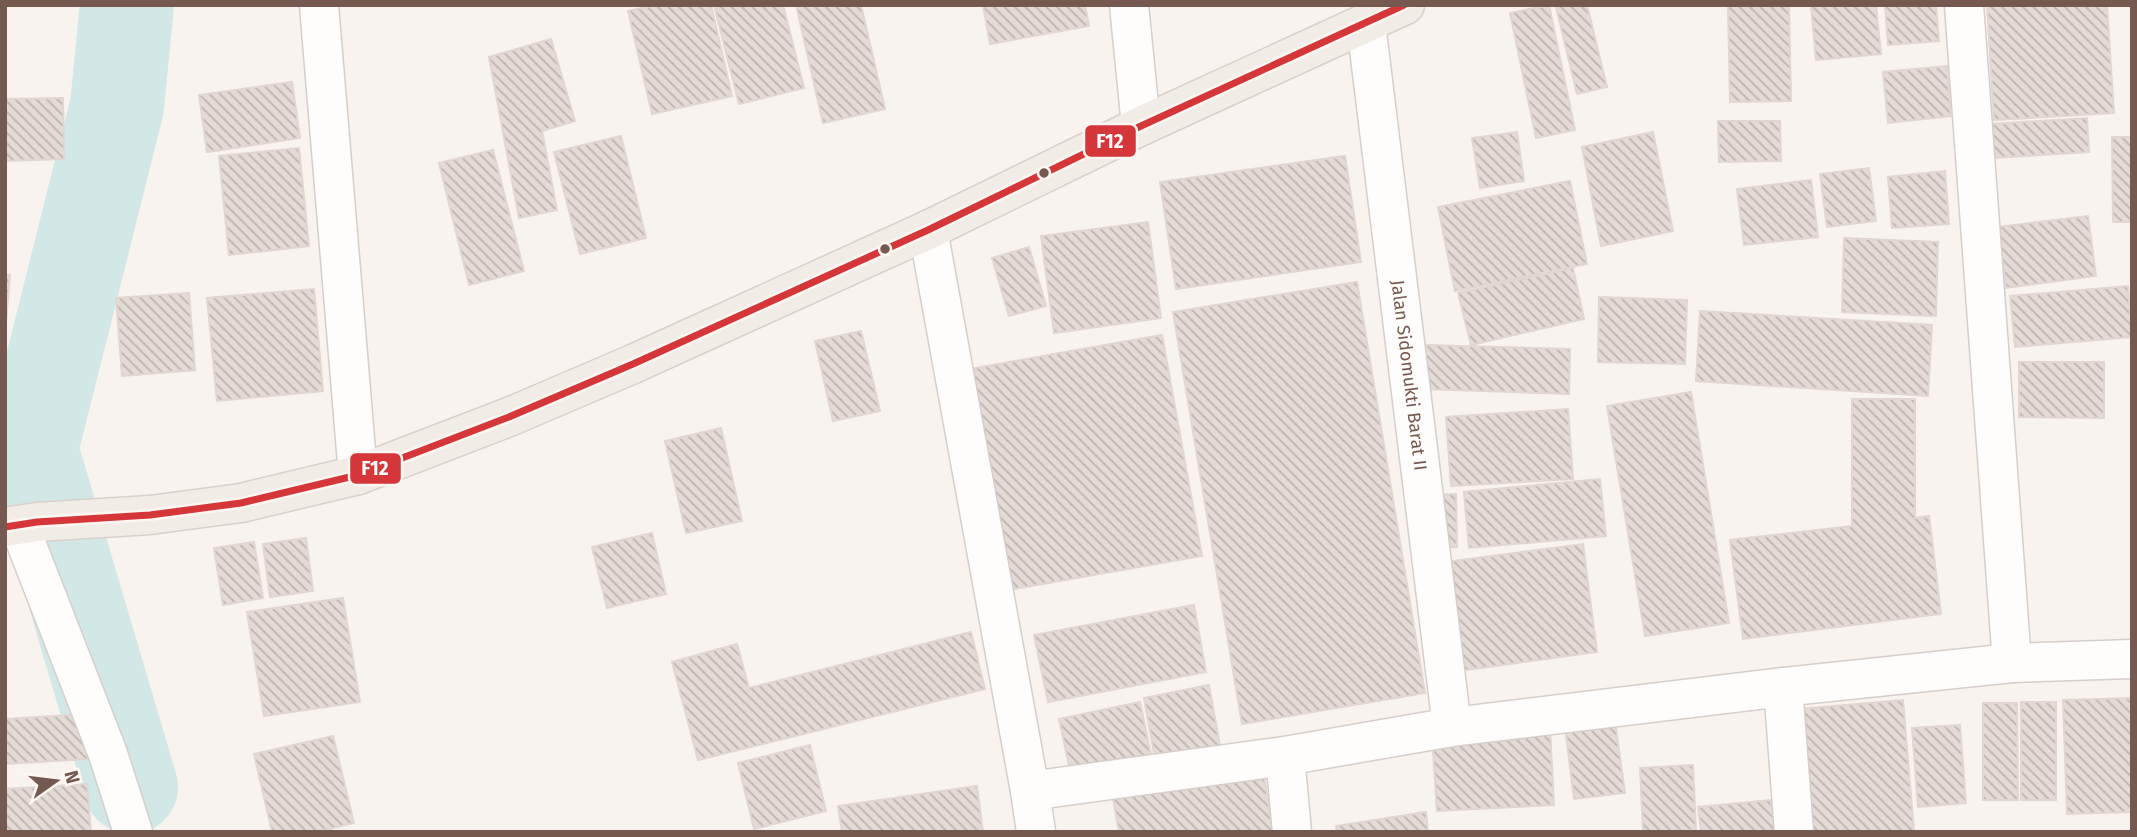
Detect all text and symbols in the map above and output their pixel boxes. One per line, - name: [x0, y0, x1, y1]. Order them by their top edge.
- line badge: F12: [1084, 124, 1137, 158]
- text: F12: [1096, 130, 1124, 153]
- unlabelled marker: [1037, 166, 1051, 180]
- unlabelled marker: [878, 242, 892, 256]
- street label: Jalan Sidomukti Barat II: [1386, 279, 1432, 472]
- line badge: F12: [349, 452, 402, 485]
- text: F12: [361, 457, 389, 480]
- north arrow: [21, 746, 91, 816]
- text: N: [59, 768, 85, 786]

